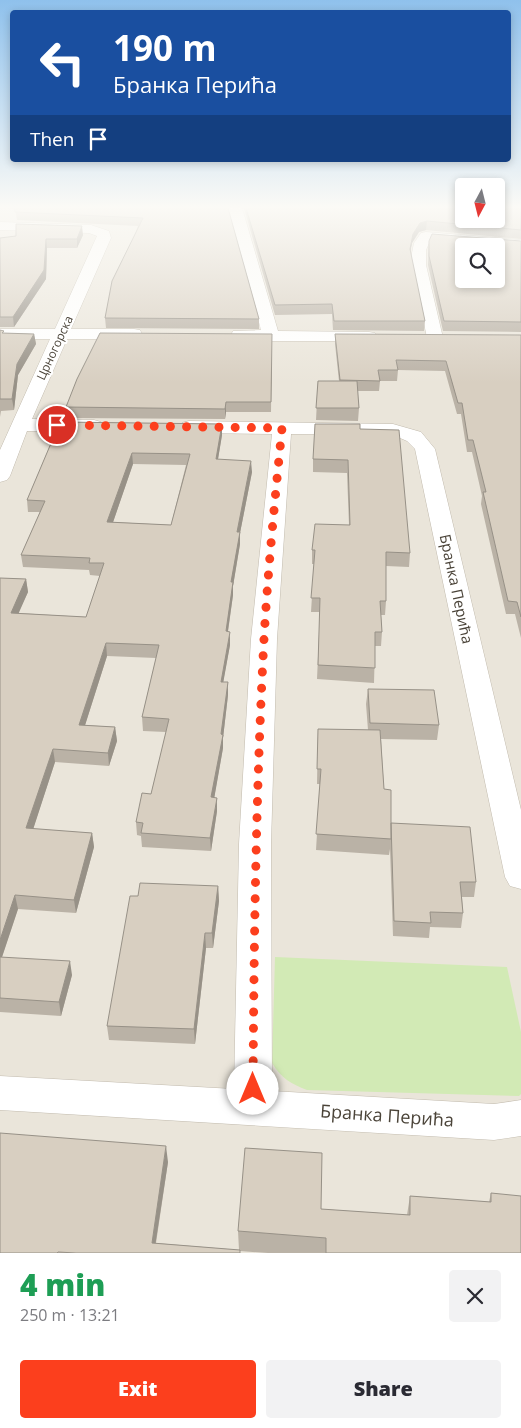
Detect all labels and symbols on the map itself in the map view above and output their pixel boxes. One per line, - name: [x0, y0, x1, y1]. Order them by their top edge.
- north arrow: [455, 178, 505, 228]
- street label: Црногорска: [32, 313, 77, 383]
- pin: [36, 404, 78, 446]
- street label: Бранка Перића: [436, 532, 478, 646]
- position arrow: [226, 1062, 278, 1114]
- street label: Бранка Перића: [319, 1098, 455, 1132]

